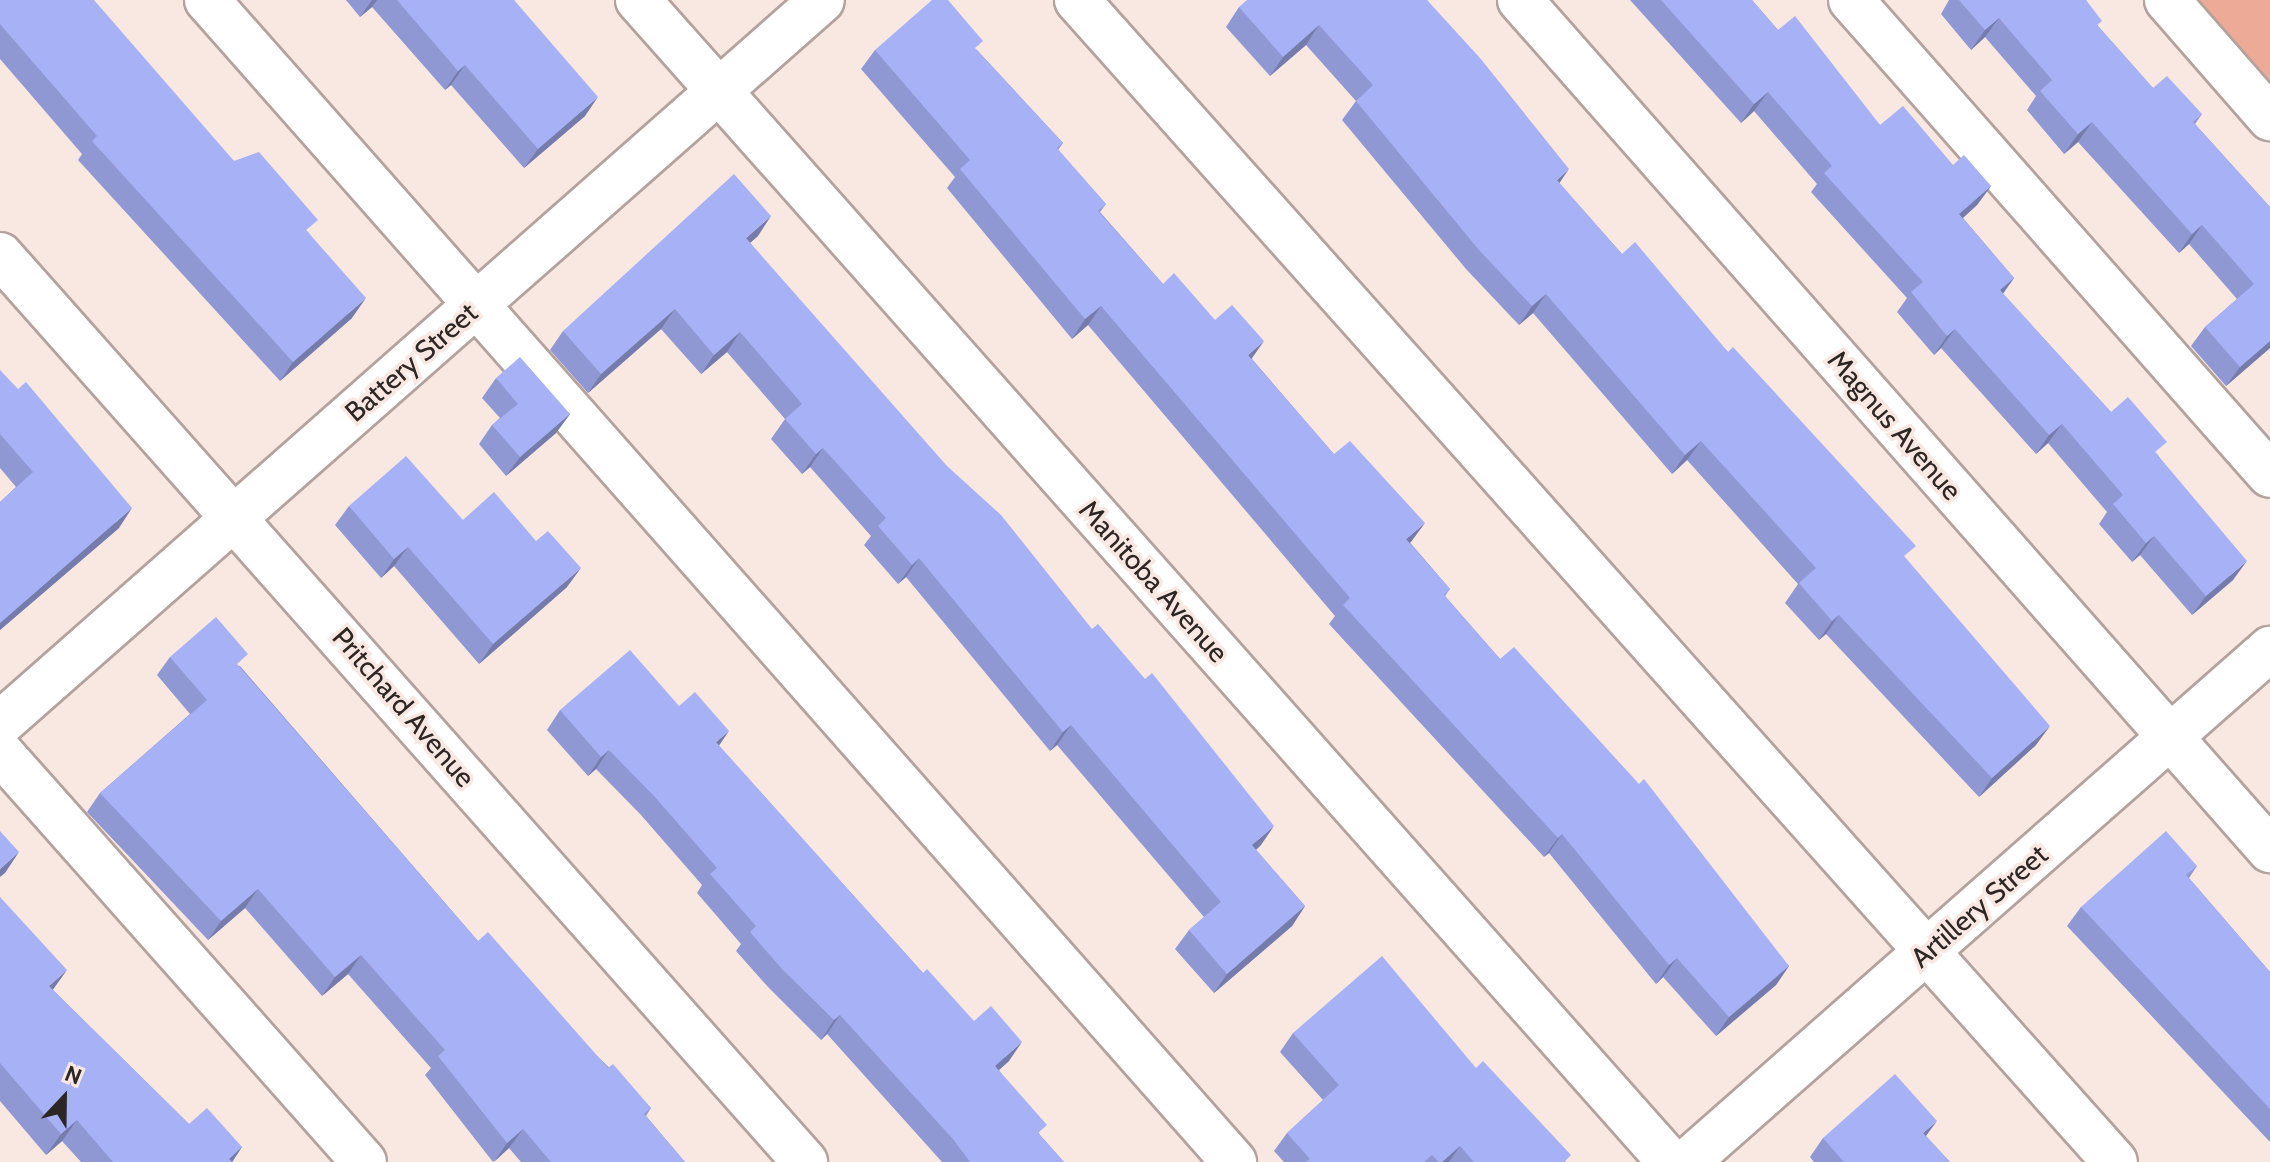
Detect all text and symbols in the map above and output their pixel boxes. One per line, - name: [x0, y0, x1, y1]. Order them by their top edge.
- street label: Battery Street: [338, 295, 484, 429]
- street label: Magnus Avenue: [1821, 343, 1969, 507]
- street label: Manitoba Avenue: [1072, 493, 1236, 669]
- street label: Pritchard Avenue: [326, 620, 482, 794]
- street label: Artillery Street: [1904, 838, 2054, 974]
- north arrow: [24, 1058, 104, 1138]
- text: N: [61, 1060, 85, 1091]

